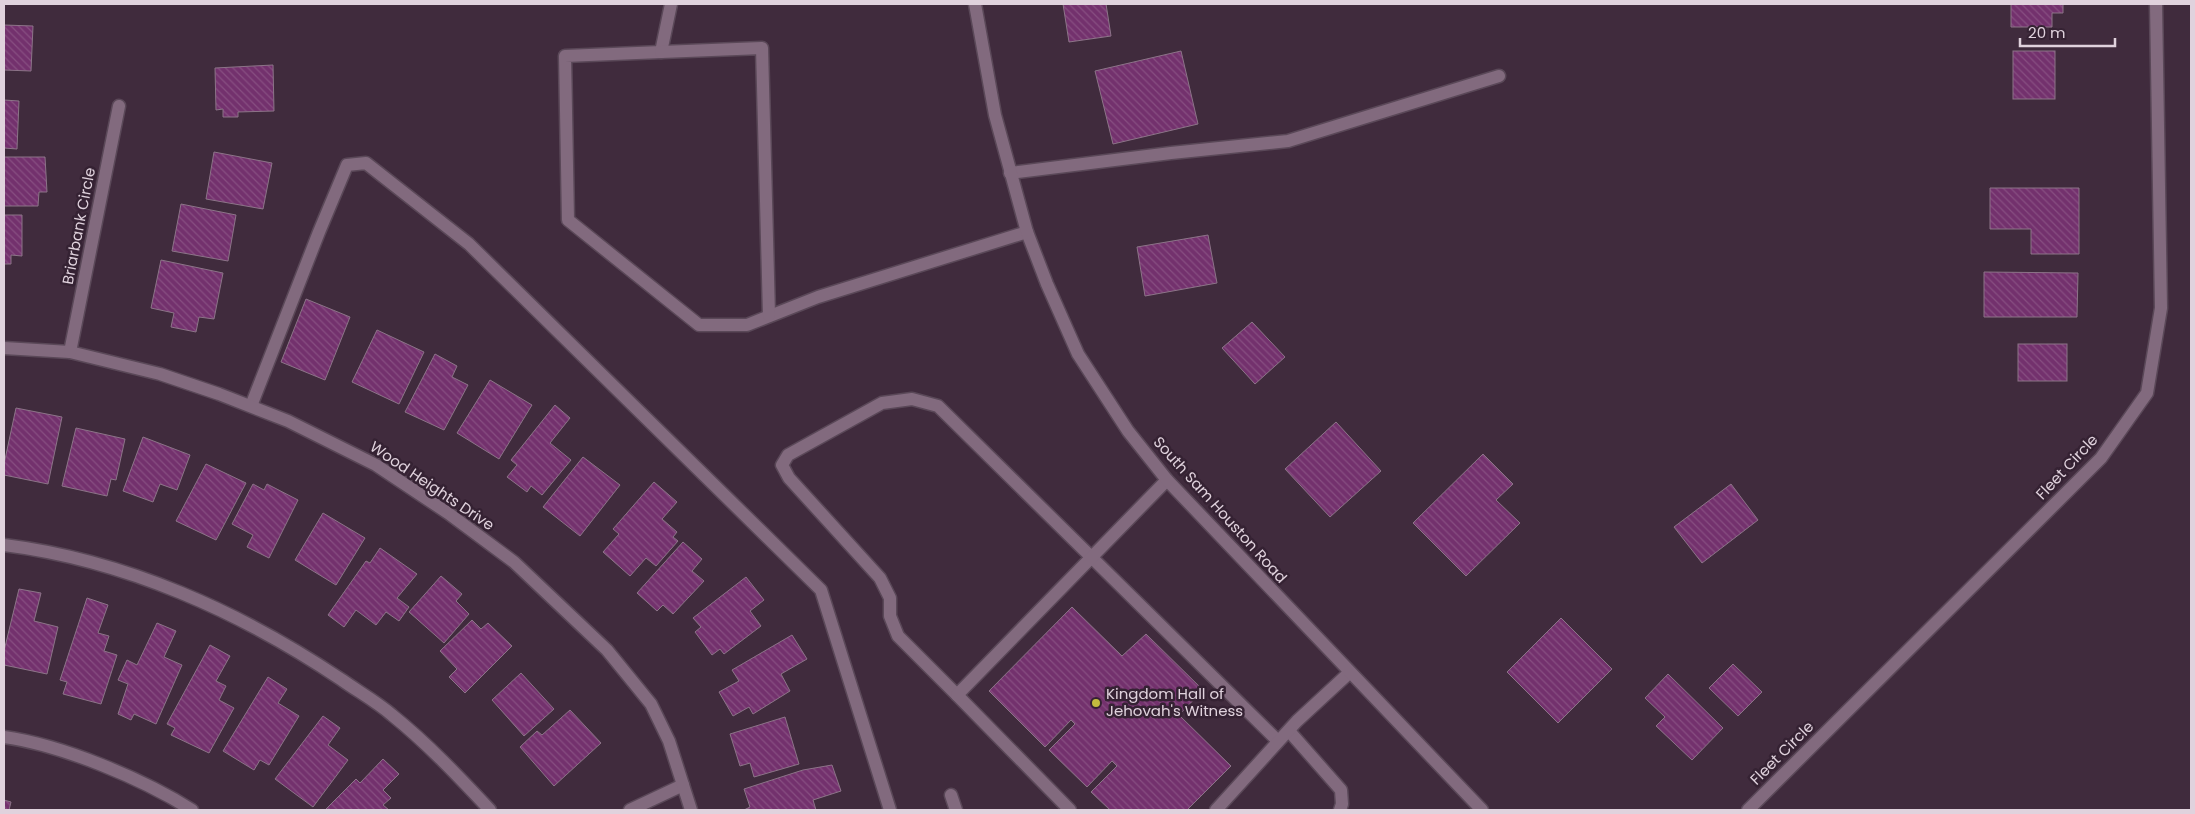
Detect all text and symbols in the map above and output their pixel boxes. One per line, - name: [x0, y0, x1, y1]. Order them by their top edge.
- scale bar: [2020, 15, 2115, 47]
- text: 20 m: [2028, 22, 2066, 43]
- street label: Briarbank Circle: [57, 166, 100, 286]
- street label: Fleet Circle: [2031, 429, 2102, 504]
- street label: South Sam Houston Road: [1149, 432, 1292, 587]
- street label: Wood Heights Drive: [366, 436, 499, 535]
- place label: Kingdom Hall of Jehovah's Witness: [1106, 683, 1243, 721]
- marker: Kingdom Hall of Jehovah's Witness: [1090, 697, 1102, 709]
- street label: Fleet Circle: [1745, 716, 1818, 789]

